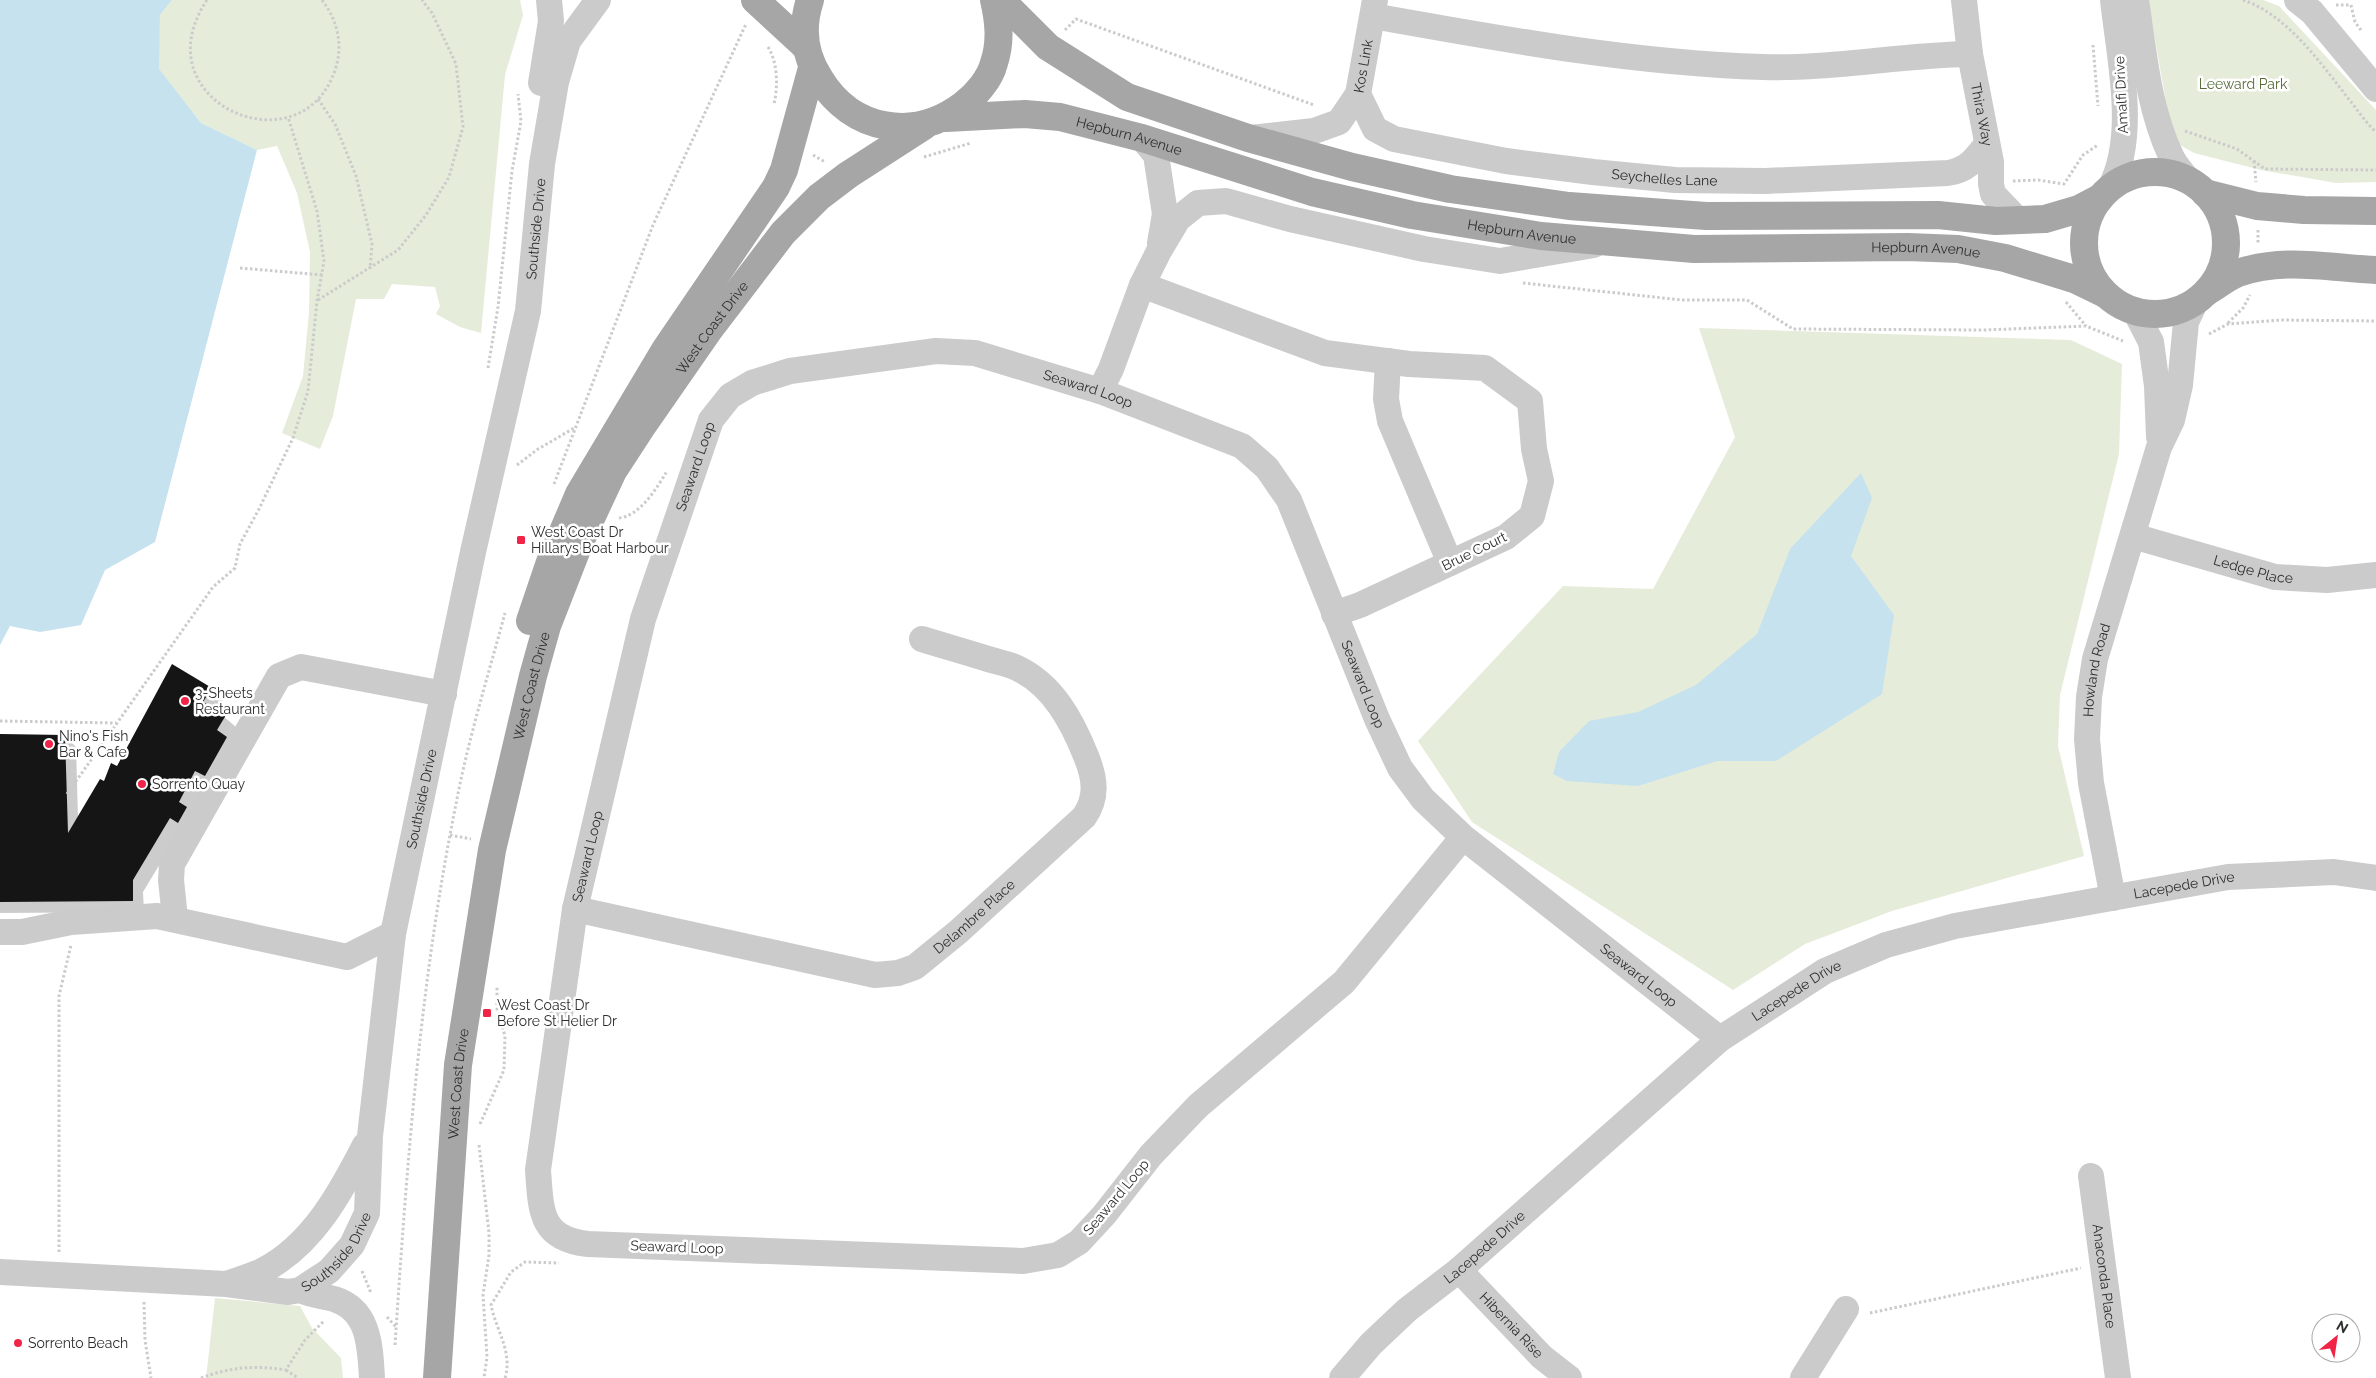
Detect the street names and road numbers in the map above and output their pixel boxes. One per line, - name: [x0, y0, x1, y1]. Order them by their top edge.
- street label: Kos Link: [1350, 38, 1376, 94]
- street label: Amalfi Drive: [2111, 56, 2131, 134]
- street label: Thira Way: [1968, 81, 1996, 148]
- street label: Hepburn Avenue: [1075, 113, 1184, 158]
- street label: Seychelles Lane: [1611, 166, 1718, 188]
- street label: Southside Drive: [523, 177, 549, 280]
- street label: Hepburn Avenue: [1466, 216, 1577, 247]
- street label: Hepburn Avenue: [1871, 239, 1982, 261]
- street label: West Coast Drive: [673, 278, 751, 377]
- street label: Seaward Loop: [1041, 366, 1135, 411]
- street label: Seaward Loop: [672, 419, 718, 513]
- street label: Brue Court: [1439, 528, 1509, 574]
- street label: Ledge Place: [2212, 552, 2293, 586]
- street label: Howland Road: [2080, 621, 2113, 717]
- street label: West Coast Drive: [510, 630, 553, 742]
- street label: Seaward Loop: [1338, 638, 1388, 731]
- street label: Southside Drive: [403, 748, 440, 850]
- street label: Seaward Loop: [569, 809, 606, 904]
- street label: Lacepede Drive: [2132, 869, 2235, 902]
- street label: Delambre Place: [930, 876, 1018, 957]
- street label: Seaward Loop: [1597, 940, 1681, 1010]
- street label: Lacepede Drive: [1749, 957, 1844, 1024]
- street label: West Coast Drive: [445, 1027, 472, 1140]
- street label: Seaward Loop: [1080, 1156, 1152, 1238]
- street label: Lacepede Drive: [1441, 1207, 1528, 1287]
- street label: Southside Drive: [298, 1209, 374, 1295]
- street label: Anaconda Place: [2089, 1223, 2119, 1329]
- street label: Seaward Loop: [630, 1237, 724, 1257]
- street label: Hibernia Rise: [1476, 1289, 1547, 1361]

